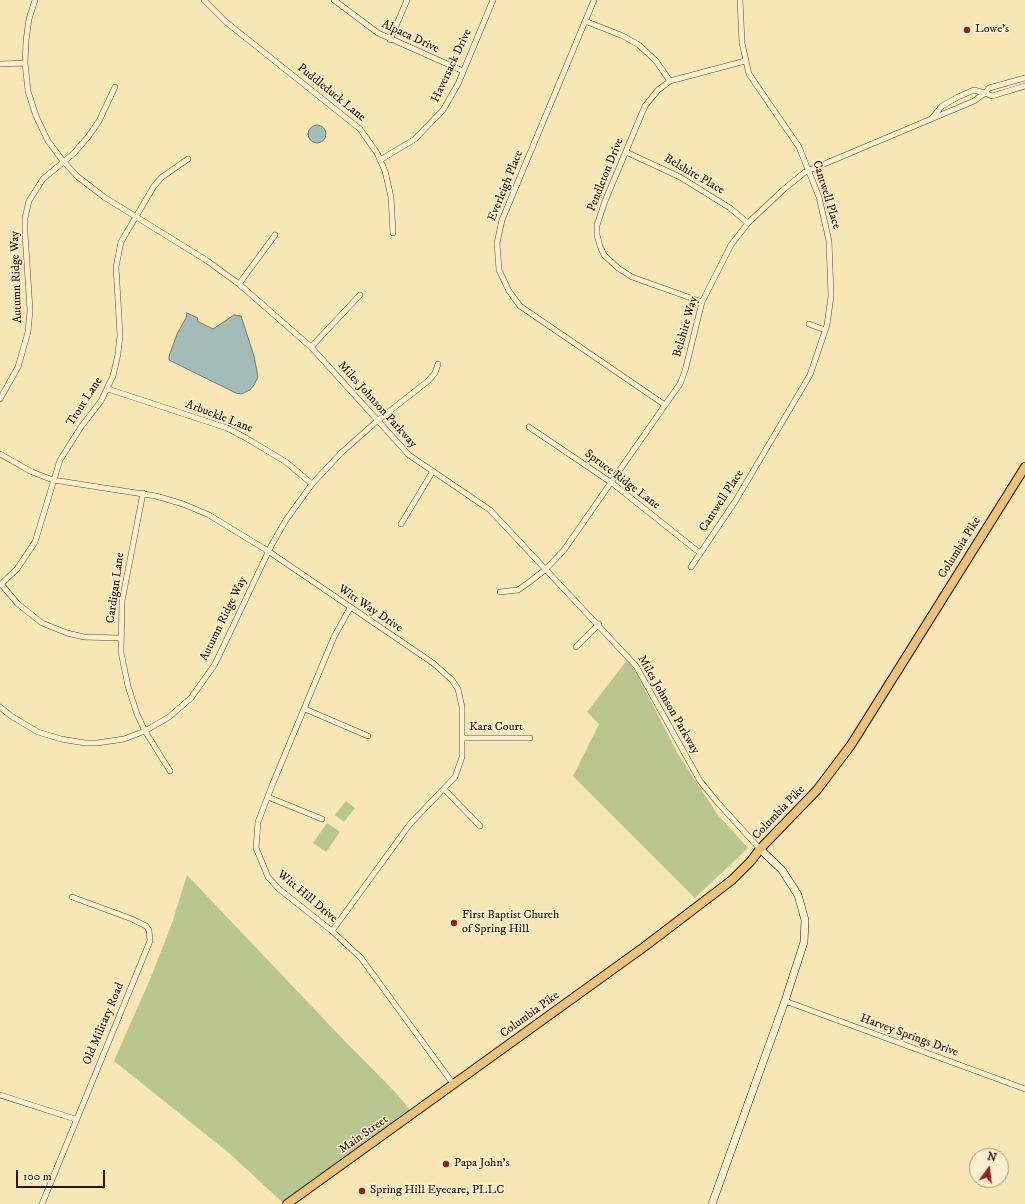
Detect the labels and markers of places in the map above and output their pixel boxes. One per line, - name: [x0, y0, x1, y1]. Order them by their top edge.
- place label: Lowe's: [975, 23, 1009, 37]
- marker: Lowe's: [962, 25, 972, 35]
- place label: First Baptist Church of Spring Hill: [462, 909, 559, 937]
- marker: First Baptist Church of Spring Hill: [449, 918, 459, 928]
- place label: Papa John's: [454, 1157, 509, 1171]
- marker: Papa John's: [441, 1159, 451, 1169]
- place label: Spring Hill Eyecare, PLLC: [370, 1184, 504, 1198]
- marker: Spring Hill Eyecare, PLLC: [357, 1186, 367, 1196]

